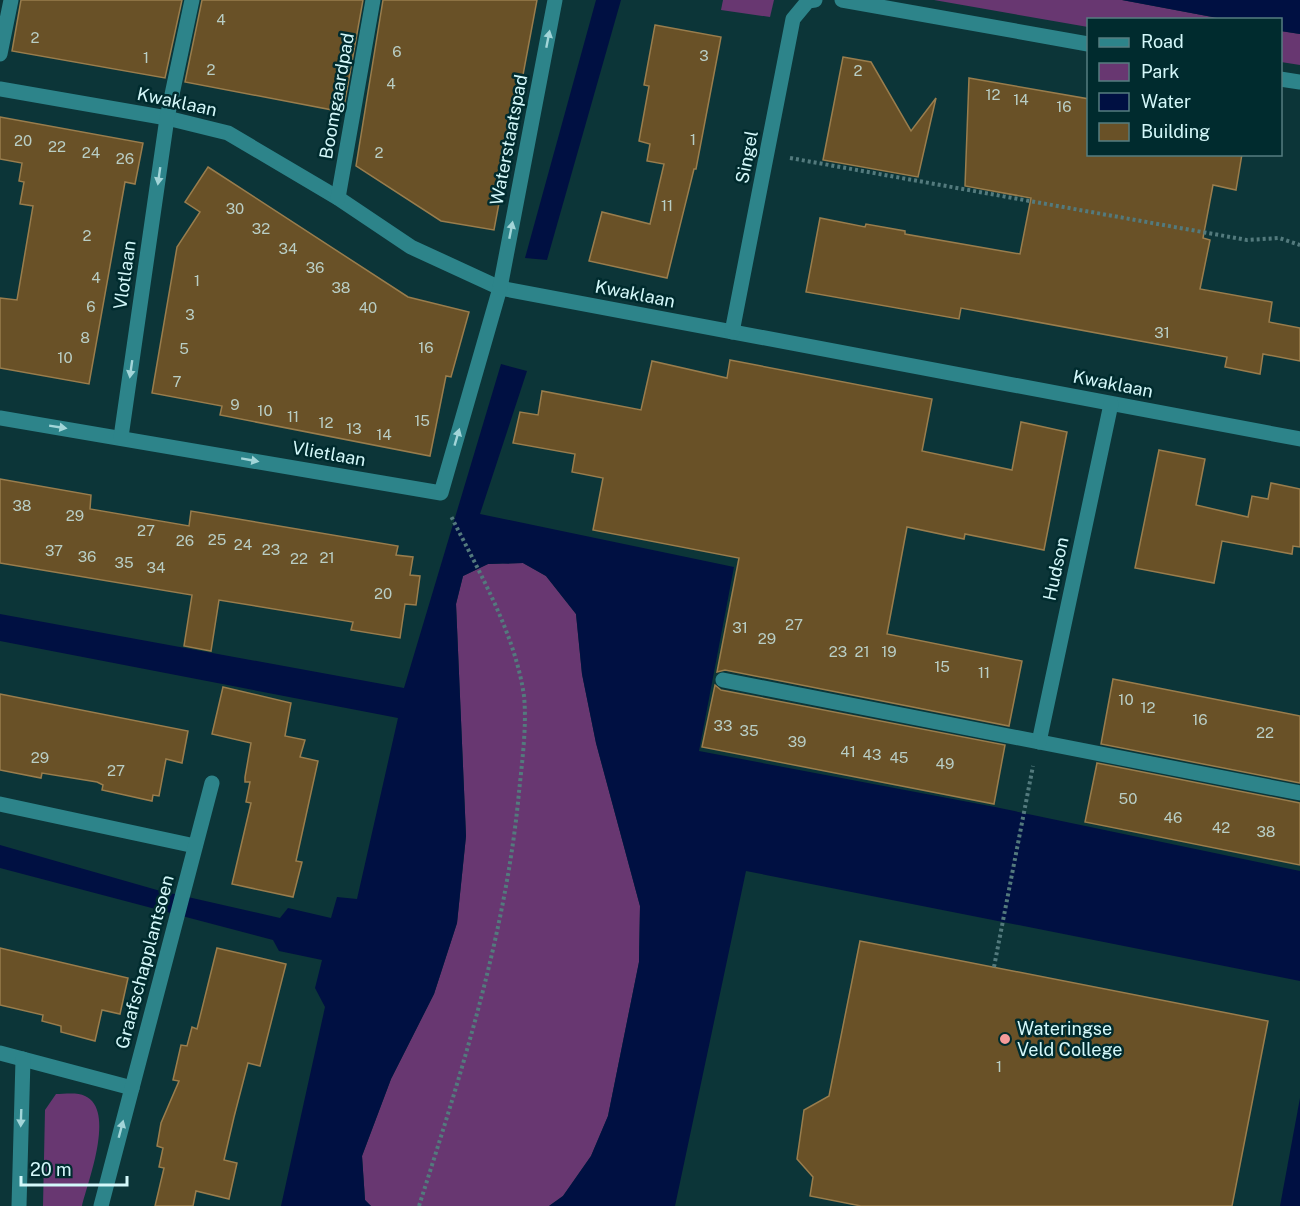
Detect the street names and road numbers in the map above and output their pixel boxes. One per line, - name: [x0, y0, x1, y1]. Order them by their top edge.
- street label: Boomgaardpad: [315, 31, 358, 161]
- street label: Waterstaatspad: [486, 73, 531, 207]
- street label: Kwaklaan: [135, 83, 219, 120]
- street label: Singel: [731, 129, 762, 185]
- street label: Vlotlaan: [109, 239, 140, 311]
- street label: Kwaklaan: [593, 275, 677, 312]
- street label: Kwaklaan: [1071, 365, 1155, 402]
- street label: Vlietlaan: [291, 437, 368, 470]
- street label: Hudson: [1039, 535, 1073, 603]
- street label: Graafschapplantsoen: [111, 873, 178, 1051]

